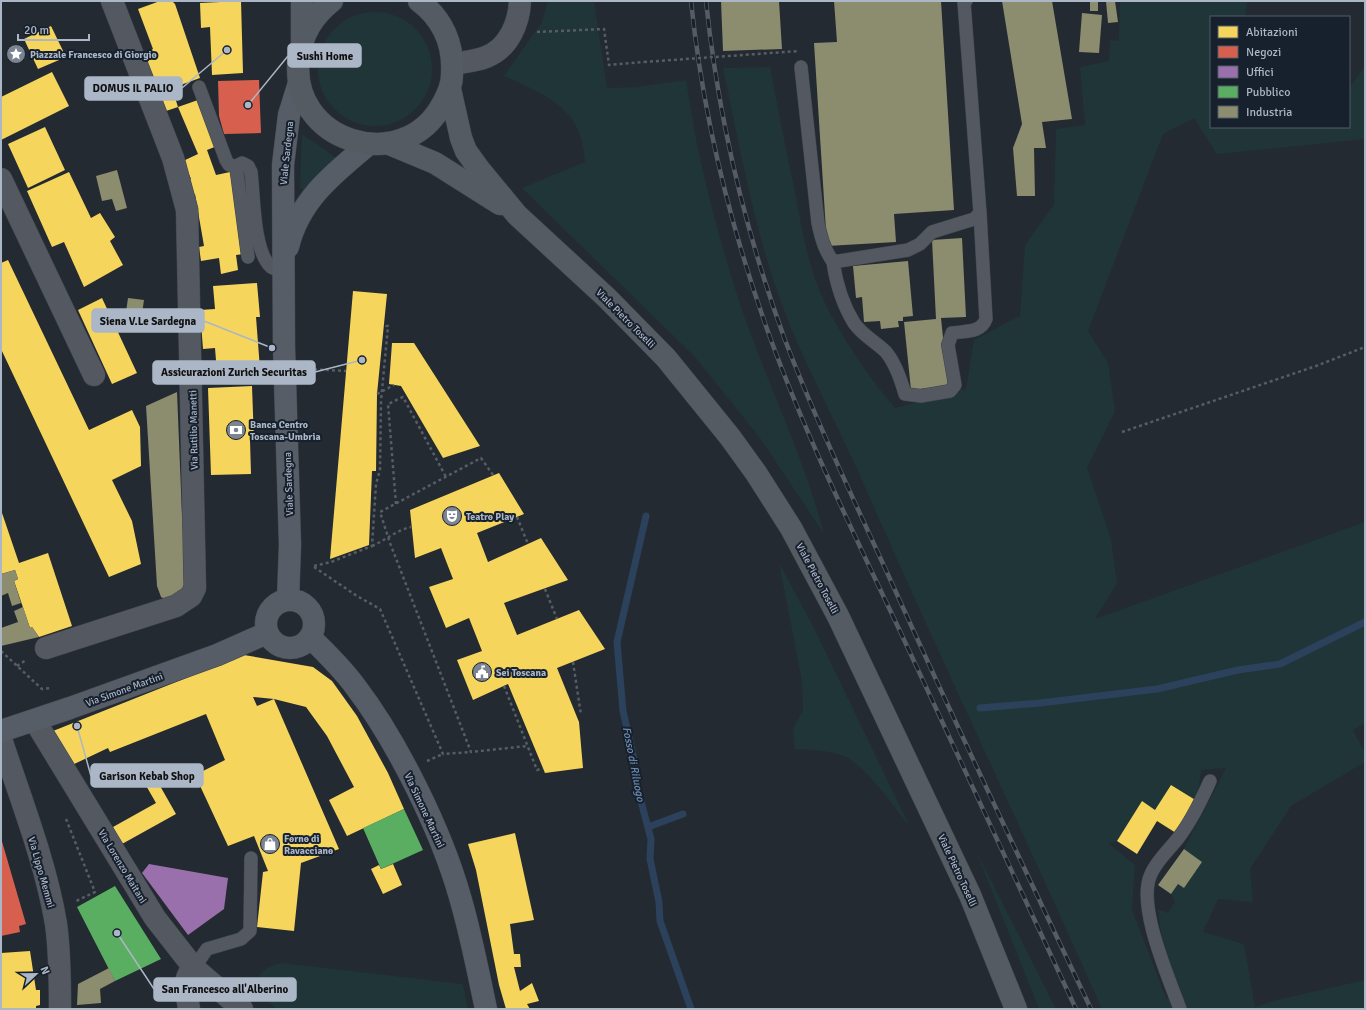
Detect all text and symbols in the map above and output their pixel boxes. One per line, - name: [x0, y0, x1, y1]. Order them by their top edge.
- scale bar: [18, 16, 89, 42]
- legend: [1210, 16, 1350, 128]
- text: 20 m: [24, 23, 49, 38]
- text: Abitazioni: [1246, 25, 1298, 40]
- place icon: Piazzale Francesco di Giorgio: [5, 43, 27, 65]
- callout: Sushi Home: [288, 44, 361, 67]
- text: Negozi: [1246, 45, 1281, 60]
- place label: Piazzale Francesco di Giorgio: [30, 49, 157, 61]
- text: Sushi Home: [297, 50, 354, 63]
- text: Uffici: [1246, 65, 1274, 80]
- callout: DOMUS IL PALIO: [85, 77, 182, 100]
- text: DOMUS IL PALIO: [93, 82, 173, 95]
- text: Pubblico: [1246, 85, 1290, 100]
- text: Industria: [1246, 105, 1292, 120]
- street label: Viale Sardegna: [278, 121, 296, 186]
- street label: Viale Pietro Toselli: [593, 287, 657, 351]
- callout: Siena V.Le Sardegna: [92, 309, 204, 332]
- text: Siena V.Le Sardegna: [100, 315, 197, 328]
- callout: Assicurazioni Zurich Securitas: [153, 361, 315, 384]
- text: Assicurazioni Zurich Securitas: [161, 366, 307, 379]
- street label: Via Rutilio Manetti: [187, 390, 201, 470]
- bank icon: Banca Centro Toscana-Umbria: [225, 419, 247, 441]
- place label: Banca Centro Toscana-Umbria: [250, 419, 321, 443]
- street label: Viale Sardegna: [282, 452, 296, 516]
- theatre icon: Teatro Play: [441, 505, 463, 527]
- place label: Teatro Play: [466, 511, 514, 523]
- street label: Viale Pietro Toselli: [793, 541, 841, 616]
- public building icon: Sei Toscana: [471, 661, 493, 683]
- place label: Sei Toscana: [496, 667, 546, 679]
- street label: Via Simone Martini: [84, 670, 165, 709]
- water label: Fosso di Riluogo: [620, 726, 647, 804]
- callout: Garison Kebab Shop: [91, 764, 203, 787]
- text: Garison Kebab Shop: [99, 770, 195, 783]
- street label: Via Simone Martini: [401, 771, 447, 850]
- street label: Via Lorenzo Maitani: [95, 827, 149, 906]
- street label: Viale Pietro Toselli: [935, 832, 979, 909]
- shop icon: Forno di Ravacciano: [259, 833, 281, 855]
- place label: Forno di Ravacciano: [284, 833, 333, 857]
- street label: Via Lippo Memmi: [25, 835, 57, 909]
- north arrow: [16, 954, 56, 994]
- text: N: [37, 964, 52, 976]
- callout: San Francesco all'Alberino: [154, 978, 296, 1001]
- text: San Francesco all'Alberino: [162, 983, 288, 996]

